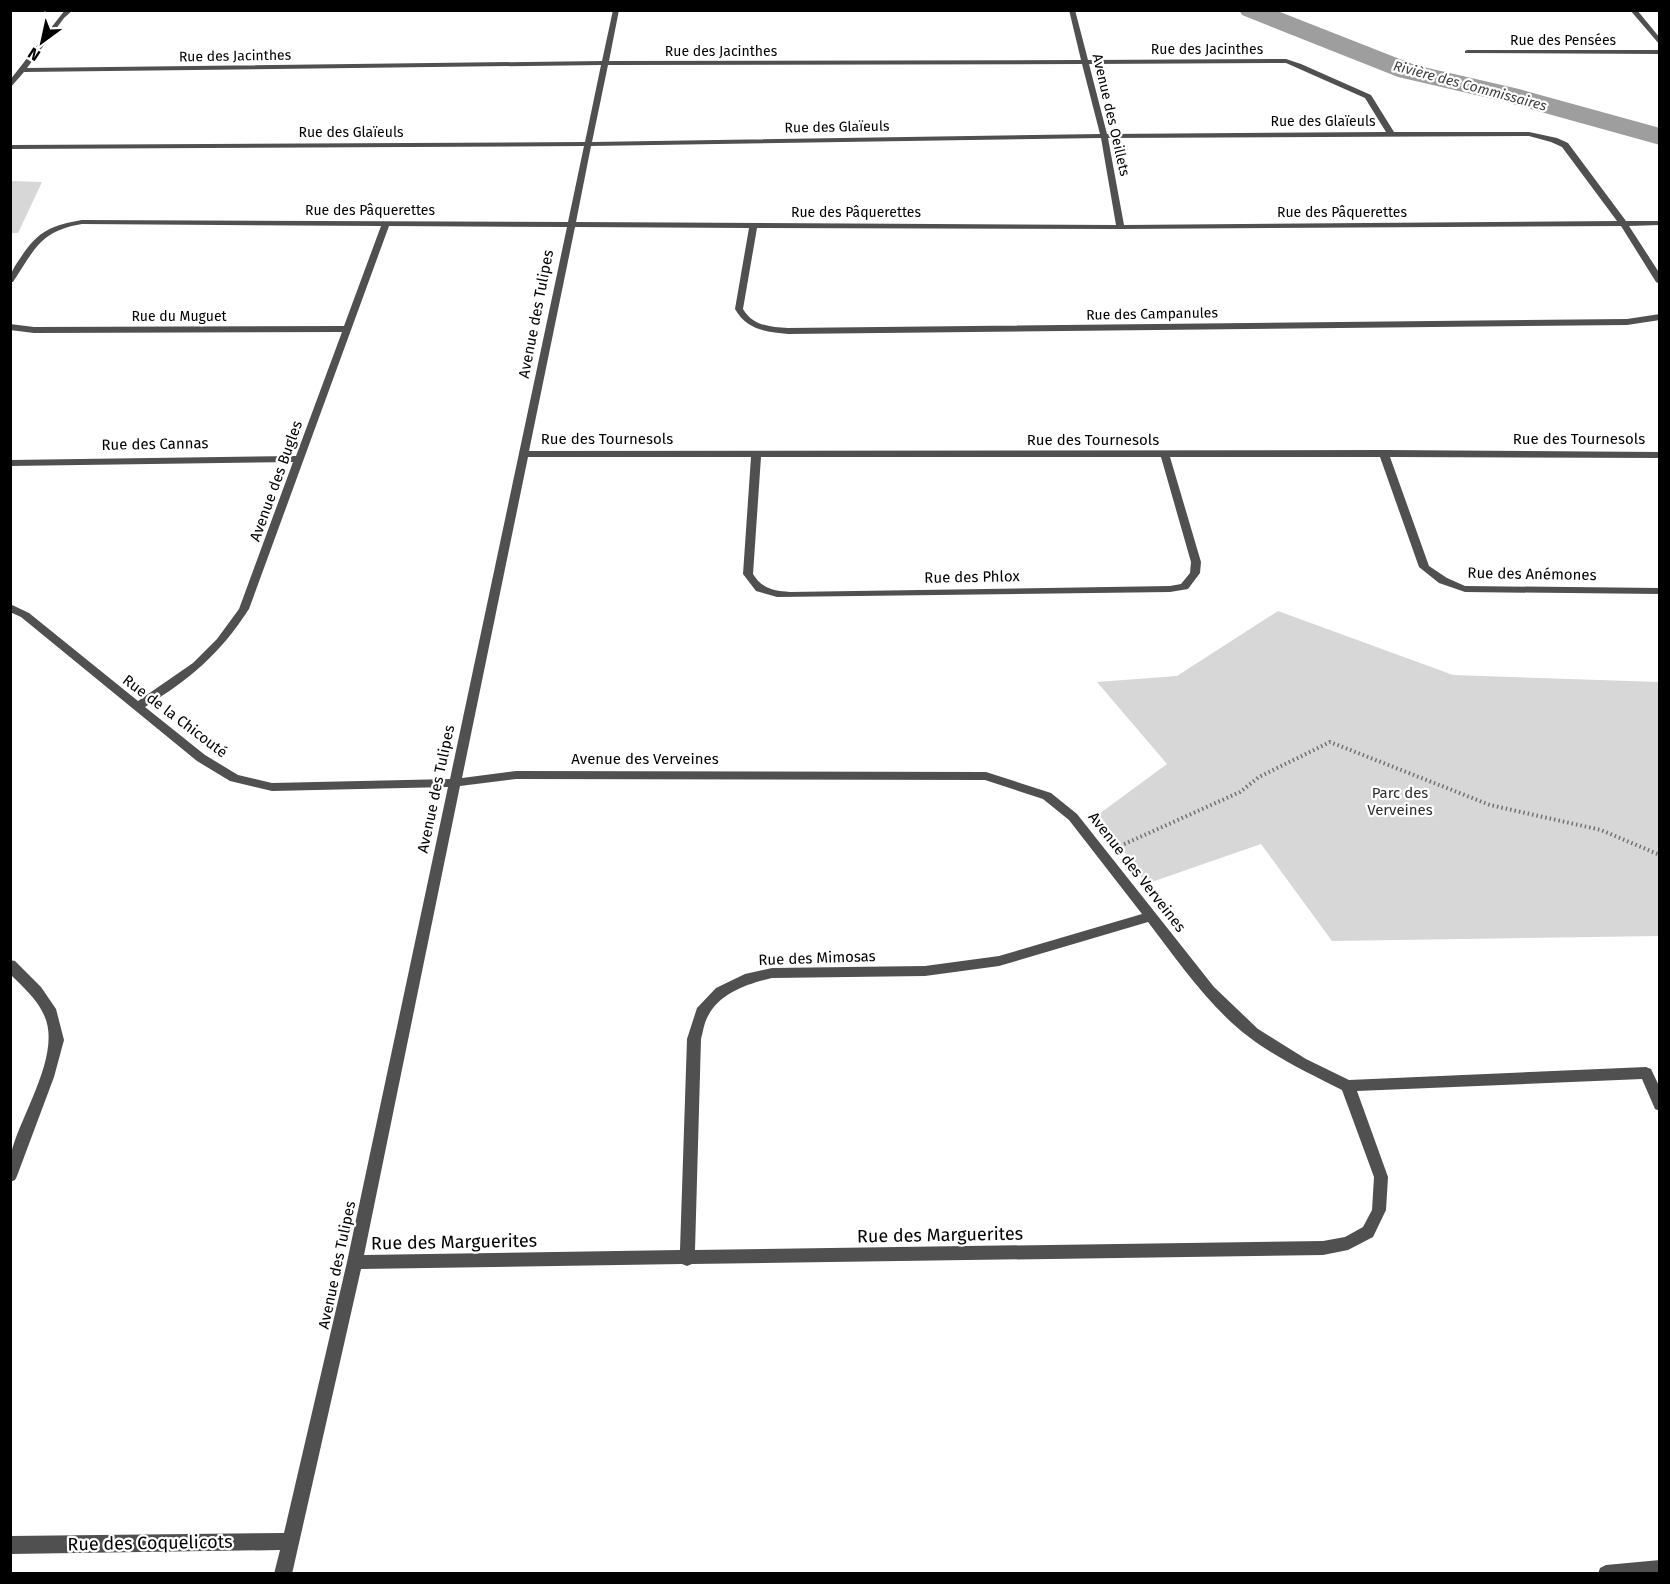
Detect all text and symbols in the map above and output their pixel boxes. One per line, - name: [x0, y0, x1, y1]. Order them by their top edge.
- north arrow: [12, 12, 72, 72]
- street label: Rue des Pensées: [1510, 32, 1617, 49]
- street label: Rue des Jacinthes: [1151, 41, 1264, 58]
- text: N: [24, 43, 44, 65]
- street label: Rue des Jacinthes: [665, 43, 778, 60]
- street label: Rue des Jacinthes: [179, 47, 292, 65]
- street label: Avenue des Oeillets: [1089, 52, 1133, 178]
- water label: Rivière des Commissaires: [1391, 57, 1549, 115]
- street label: Rue des Glaïeuls: [1270, 113, 1376, 130]
- street label: Rue des Glaïeuls: [784, 118, 890, 136]
- street label: Rue des Glaïeuls: [298, 124, 404, 141]
- street label: Rue des Pâquerettes: [305, 202, 435, 219]
- street label: Rue des Pâquerettes: [791, 204, 921, 221]
- street label: Rue des Pâquerettes: [1277, 204, 1407, 221]
- street label: Avenue des Tulipes: [515, 248, 557, 380]
- street label: Rue des Campanules: [1086, 304, 1219, 324]
- street label: Rue du Muguet: [131, 308, 228, 325]
- street label: Avenue des Bugles: [246, 418, 306, 544]
- street label: Rue des Tournesols: [541, 430, 673, 448]
- street label: Rue des Tournesols: [1513, 430, 1645, 448]
- street label: Rue des Tournesols: [1027, 431, 1159, 449]
- street label: Rue des Cannas: [101, 434, 209, 454]
- street label: Rue des Anémones: [1467, 564, 1597, 584]
- street label: Rue des Phlox: [924, 567, 1021, 587]
- street label: Rue de la Chicouté: [119, 671, 231, 761]
- street label: Avenue des Tulipes: [414, 723, 458, 855]
- street label: Avenue des Verveines: [571, 750, 719, 768]
- park label: Parc des Verveines: [1367, 784, 1433, 819]
- street label: Avenue des Verveines: [1084, 808, 1190, 936]
- street label: Rue des Mimosas: [758, 947, 876, 969]
- street label: Avenue des Tulipes: [315, 1199, 359, 1331]
- street label: Rue des Marguerites: [857, 1223, 1023, 1247]
- street label: Rue des Marguerites: [371, 1230, 537, 1254]
- street label: Rue des Coquelicots: [67, 1531, 233, 1555]

